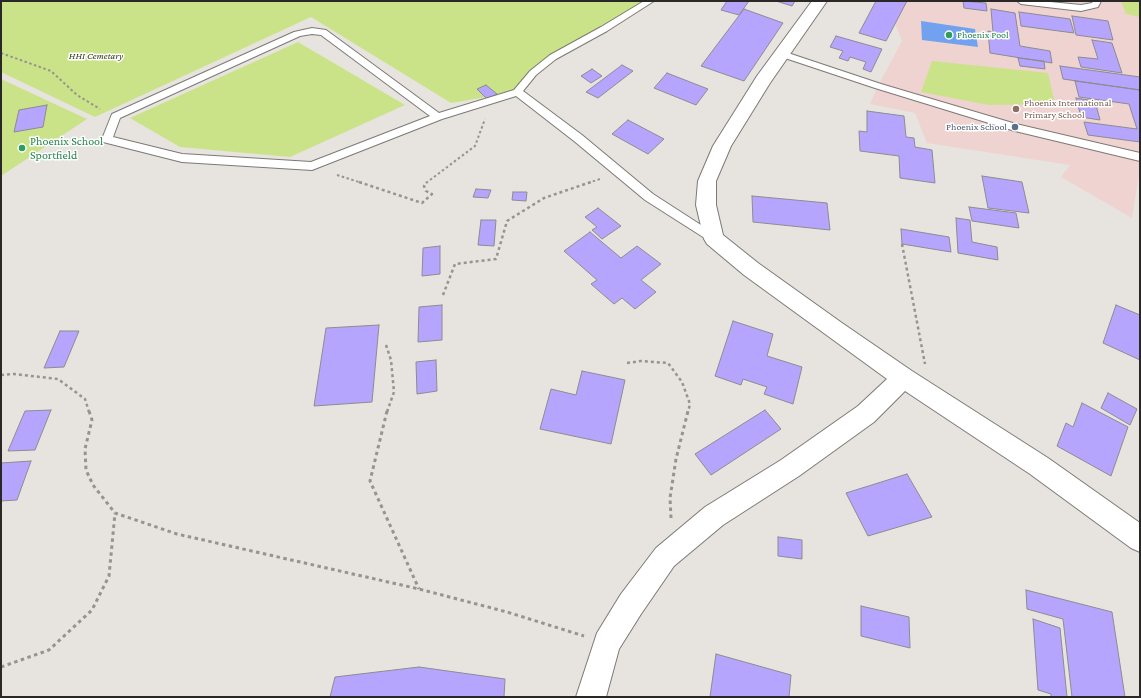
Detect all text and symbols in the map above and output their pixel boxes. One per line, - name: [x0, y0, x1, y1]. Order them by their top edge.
- place label: Phoenix Pool: [957, 29, 1009, 41]
- marker: Phoenix Pool: [944, 30, 954, 40]
- park label: HHI Cemetary: [69, 50, 123, 62]
- place label: Phoenix International Primary School: [1024, 97, 1111, 120]
- marker: Phoenix International Primary School: [1011, 104, 1021, 114]
- place label: Phoenix School: [946, 121, 1007, 133]
- marker: Phoenix School: [1010, 122, 1020, 132]
- place label: Phoenix School Sportfield: [30, 134, 103, 162]
- marker: Phoenix School Sportfield: [17, 143, 27, 153]

